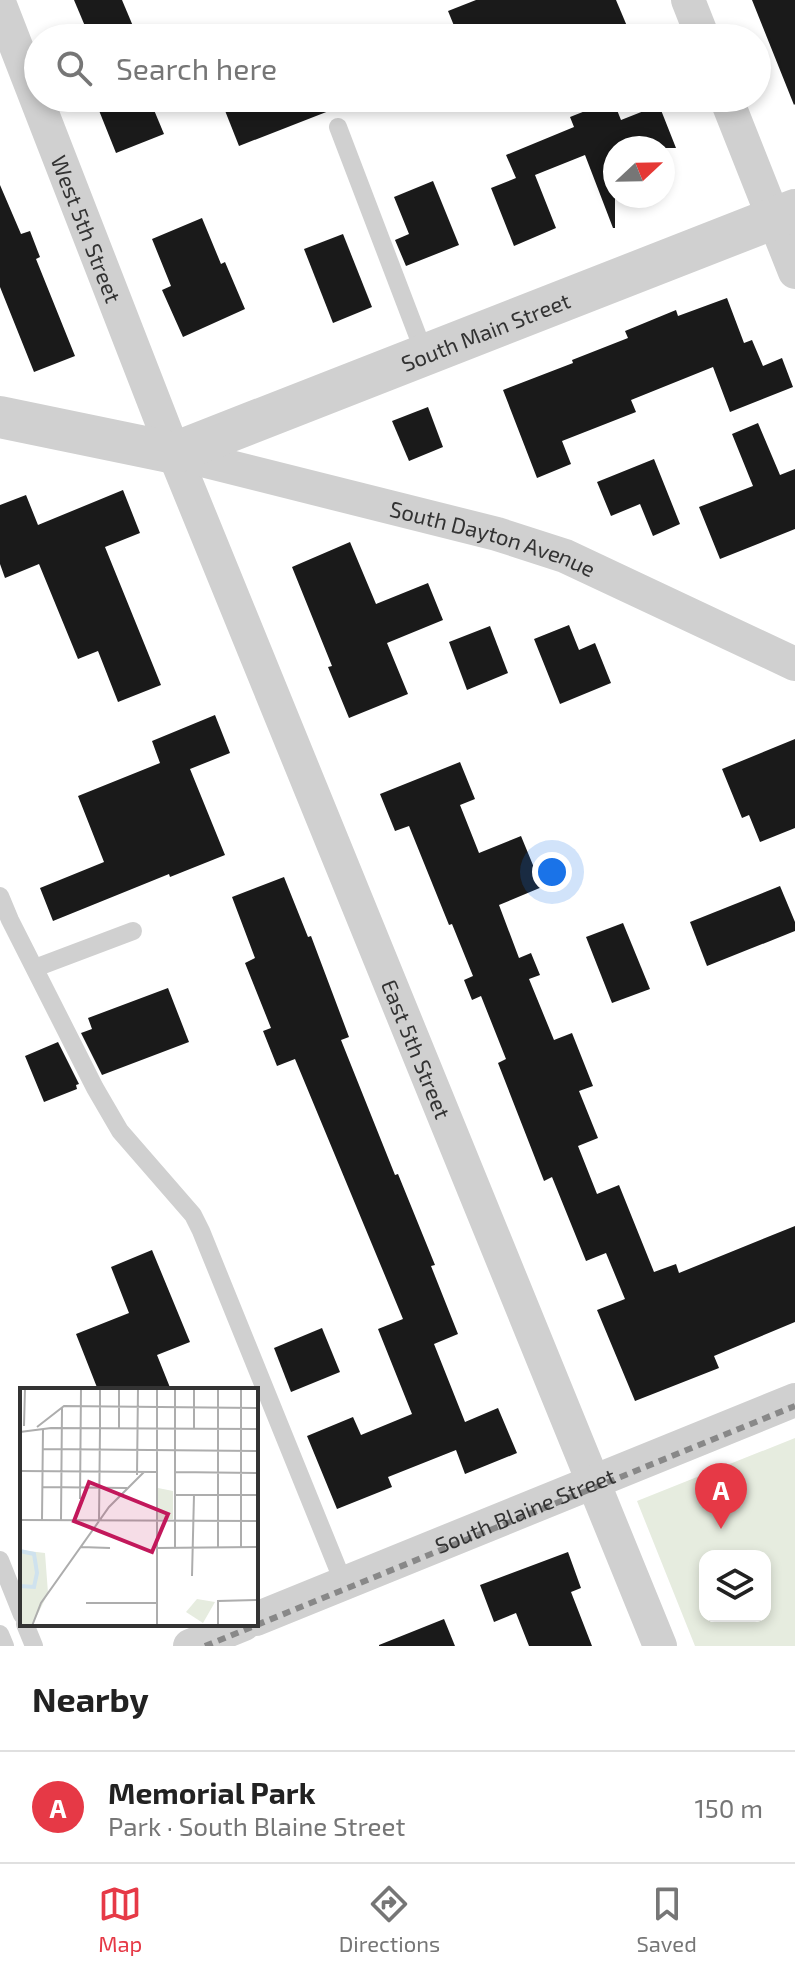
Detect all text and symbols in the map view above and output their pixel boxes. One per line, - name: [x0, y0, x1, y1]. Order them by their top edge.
- search box: [24, 24, 771, 112]
- icon: search: [52, 46, 96, 90]
- text: Search here: [116, 50, 277, 86]
- north arrow: [603, 136, 675, 208]
- street label: West 5th Street: [47, 151, 127, 306]
- street label: South Main Street: [397, 286, 574, 376]
- street label: South Dayton Avenue: [387, 495, 600, 582]
- your location: [532, 852, 572, 892]
- street label: East 5th Street: [377, 975, 457, 1122]
- inset map: [20, 1388, 258, 1626]
- street label: South Blaine Street: [431, 1462, 618, 1558]
- pin: A: [695, 1463, 747, 1529]
- map controls: [699, 1550, 771, 1622]
- button: layers: [699, 1550, 771, 1622]
- text: Nearby: [32, 1678, 149, 1719]
- text: Memorial Park: [108, 1774, 315, 1810]
- text: A: [50, 1792, 66, 1823]
- text: 150 m: [694, 1792, 763, 1823]
- text: Park · South Blaine Street: [108, 1810, 405, 1841]
- tab: Map: [98, 1882, 142, 1956]
- tab: Directions: [339, 1882, 440, 1956]
- tab: Saved: [636, 1882, 697, 1956]

